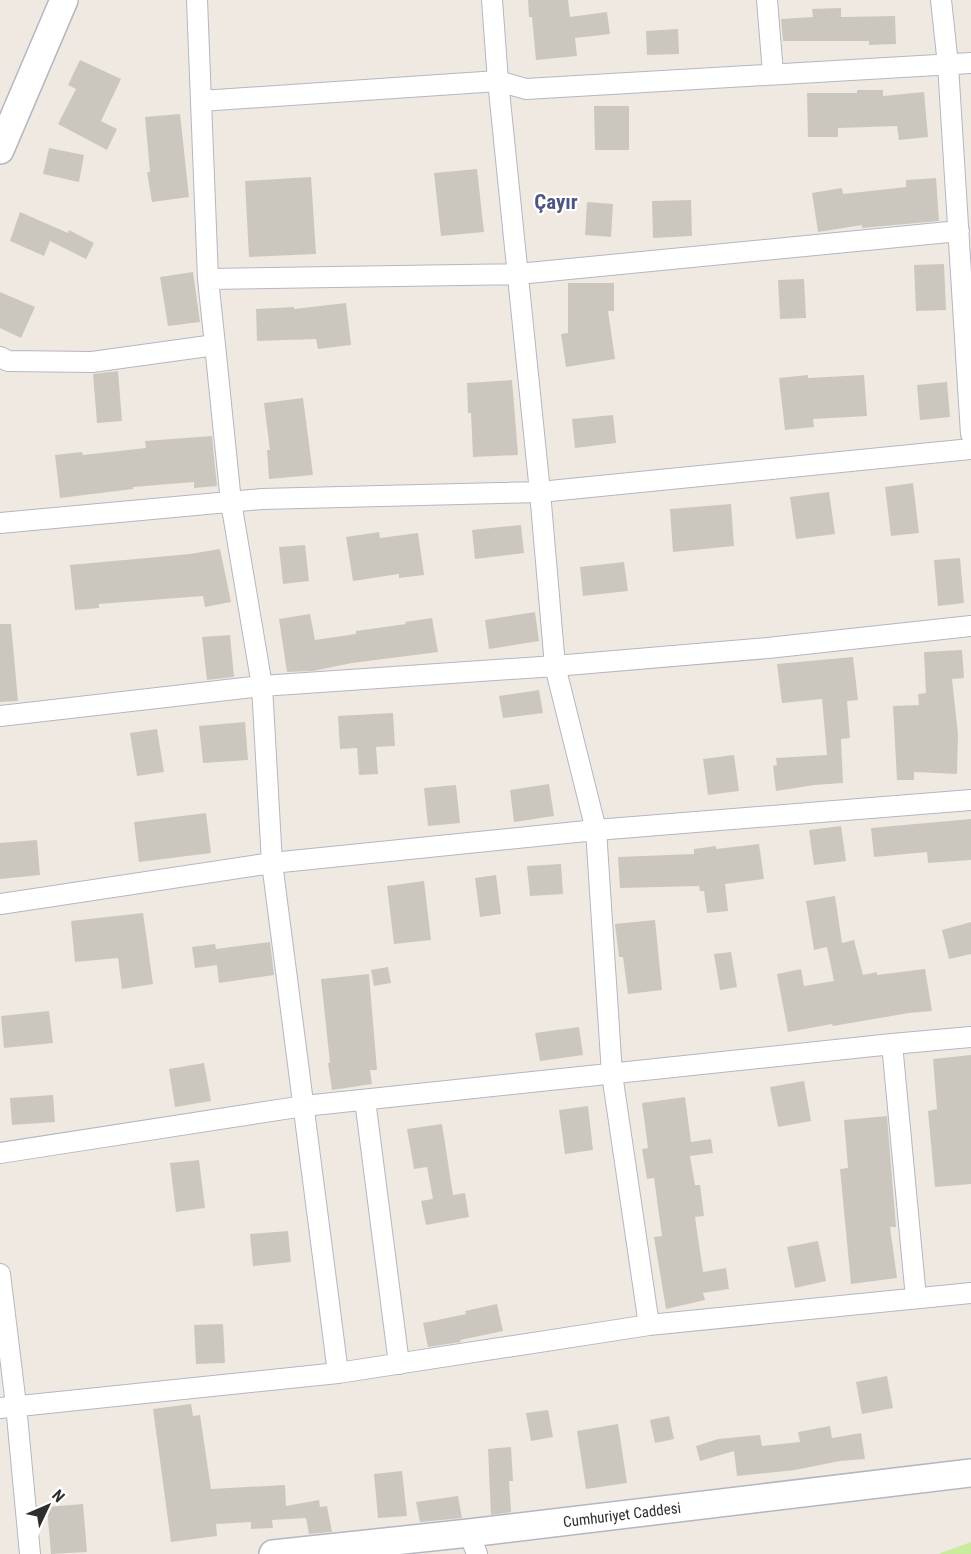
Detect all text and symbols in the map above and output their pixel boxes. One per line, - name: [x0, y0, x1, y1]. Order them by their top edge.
- district label: Çayır: [534, 190, 578, 214]
- north arrow: [18, 1476, 78, 1536]
- text: N: [48, 1486, 69, 1506]
- street label: Cumhuriyet Caddesi: [562, 1499, 682, 1531]

